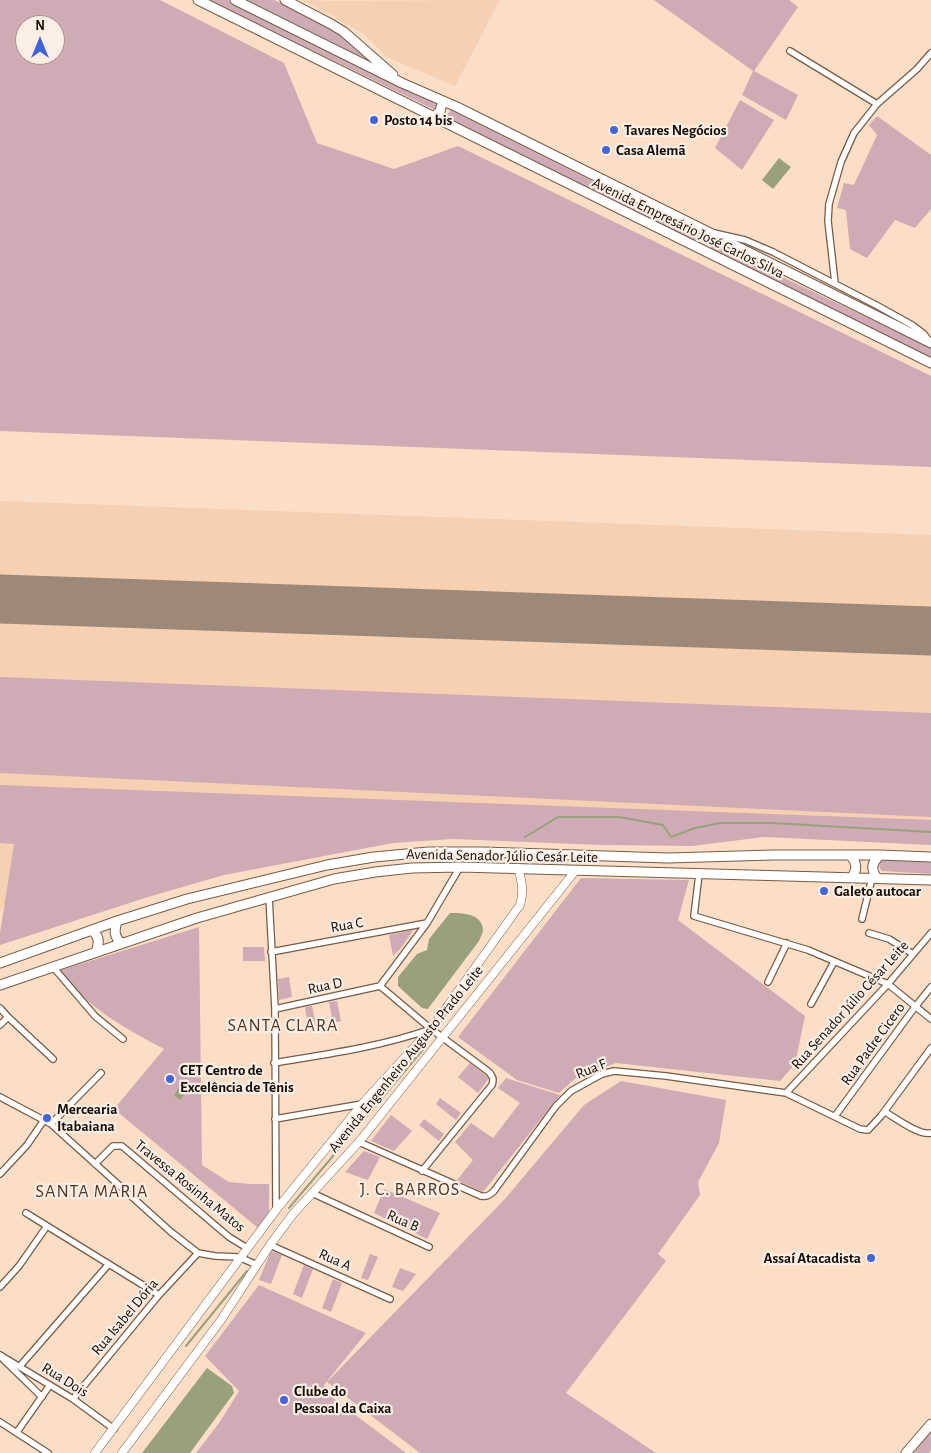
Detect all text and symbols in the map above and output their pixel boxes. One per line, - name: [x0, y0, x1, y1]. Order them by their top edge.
- north arrow: [15, 15, 65, 65]
- text: N: [35, 19, 45, 33]
- place label: Posto 14 bis: [384, 111, 452, 129]
- marker: Posto 14 bis: [368, 114, 380, 126]
- place label: Tavares Negócios: [624, 121, 726, 139]
- marker: Tavares Negócios: [608, 124, 620, 136]
- place label: Casa Alemã: [616, 141, 686, 159]
- marker: Casa Alemã: [600, 144, 612, 156]
- street label: Avenida Empresário José Carlos Silva: [589, 174, 787, 282]
- street label: Avenida Senador Júlio Cesár Leite: [406, 845, 598, 867]
- place label: Galeto autocar: [834, 882, 921, 900]
- marker: Galeto autocar: [818, 885, 830, 897]
- street label: Rua C: [329, 913, 365, 937]
- street label: Rua Senador Júlio César Leite: [787, 937, 913, 1073]
- street label: Avenida Engenheiro Augusto Prado Leite: [325, 962, 487, 1156]
- street label: Rua D: [306, 974, 344, 998]
- street label: Rua Padre Cicero: [837, 999, 909, 1089]
- district label: SANTA CLARA: [226, 1015, 340, 1037]
- street label: Rua F: [573, 1055, 609, 1083]
- place label: CET Centro de Excelência de Tênis: [180, 1061, 294, 1096]
- marker: CET Centro de Excelência de Tênis: [164, 1073, 176, 1085]
- place label: Mercearia Itabaiana: [57, 1100, 117, 1135]
- marker: Mercearia Itabaiana: [41, 1112, 53, 1124]
- street label: Travessa Rosinha Matos: [131, 1136, 249, 1236]
- district label: J. C. BARROS: [358, 1179, 462, 1201]
- district label: SANTA MARIA: [34, 1181, 150, 1203]
- street label: Rua B: [384, 1206, 422, 1236]
- street label: Rua A: [316, 1245, 354, 1275]
- place label: Assaí Atacadista: [763, 1249, 861, 1267]
- marker: Assaí Atacadista: [865, 1252, 877, 1264]
- street label: Rua Isabel Dória: [88, 1275, 162, 1359]
- street label: Rua Dois: [38, 1359, 92, 1401]
- place label: Clube do Pessoal da Caixa: [294, 1382, 391, 1417]
- marker: Clube do Pessoal da Caixa: [278, 1394, 290, 1406]

